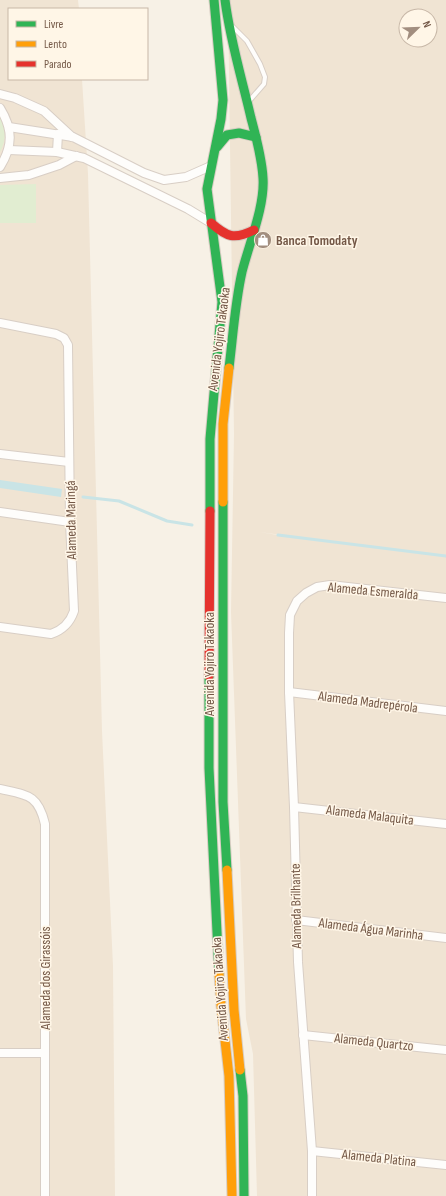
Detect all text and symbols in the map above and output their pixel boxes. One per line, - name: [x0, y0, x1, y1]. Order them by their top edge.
- legend: [8, 8, 148, 80]
- north arrow: [398, 8, 438, 48]
- text: Livre: [44, 17, 64, 32]
- text: N: [420, 19, 434, 30]
- text: Lento: [44, 37, 67, 52]
- text: Parado: [44, 57, 71, 72]
- shop icon: Banca Tomodaty: [253, 230, 273, 250]
- place label: Banca Tomodaty: [276, 232, 358, 249]
- street label: Avenida Yojiro Takaoka: [204, 286, 234, 393]
- street label: Alameda Maringá: [62, 480, 80, 561]
- street label: Alameda Esmeralda: [326, 578, 419, 603]
- street label: Avenida Yojiro Takaoka: [201, 612, 218, 717]
- street label: Alameda Madrepérola: [316, 687, 419, 717]
- street label: Alameda Malaquita: [324, 801, 415, 829]
- street label: Alameda Brilhante: [287, 863, 305, 950]
- street label: Alameda Água Marinha: [317, 914, 424, 944]
- street label: Alameda dos Girassóis: [37, 926, 54, 1031]
- street label: Avenida Yojiro Takaoka: [208, 936, 232, 1043]
- street label: Alameda Quartzo: [333, 1029, 415, 1055]
- street label: Alameda Platina: [340, 1146, 417, 1170]

